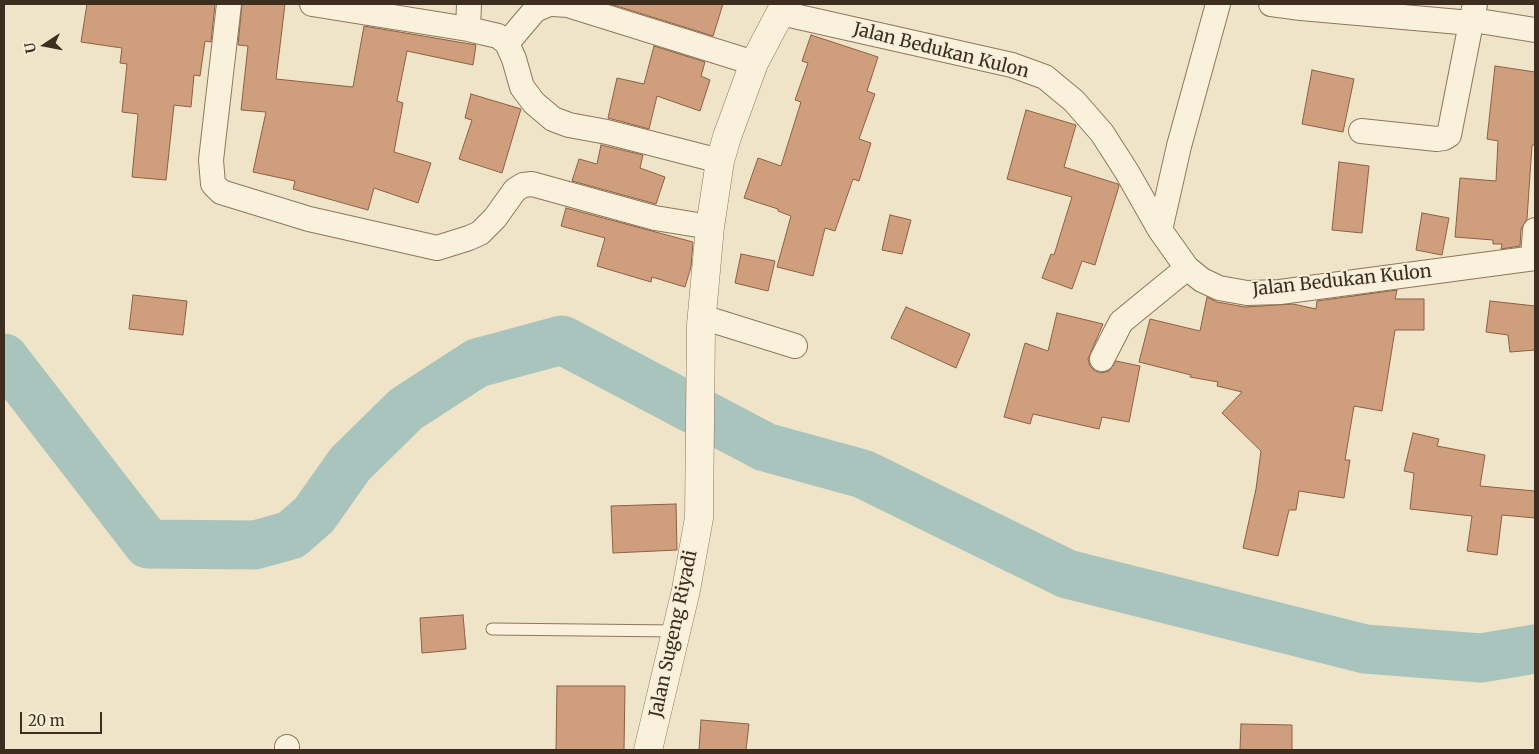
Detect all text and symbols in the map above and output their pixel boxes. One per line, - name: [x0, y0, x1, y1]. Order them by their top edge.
- street label: Jalan Bedukan Kulon: [851, 19, 1031, 83]
- north arrow: [20, 20, 70, 70]
- text: U: [20, 41, 40, 55]
- street label: Jalan Bedukan Kulon: [1251, 261, 1433, 301]
- street label: Jalan Sugeng Riyadi: [646, 548, 702, 720]
- scale bar: [22, 702, 105, 734]
- text: 20 m: [28, 711, 65, 730]

